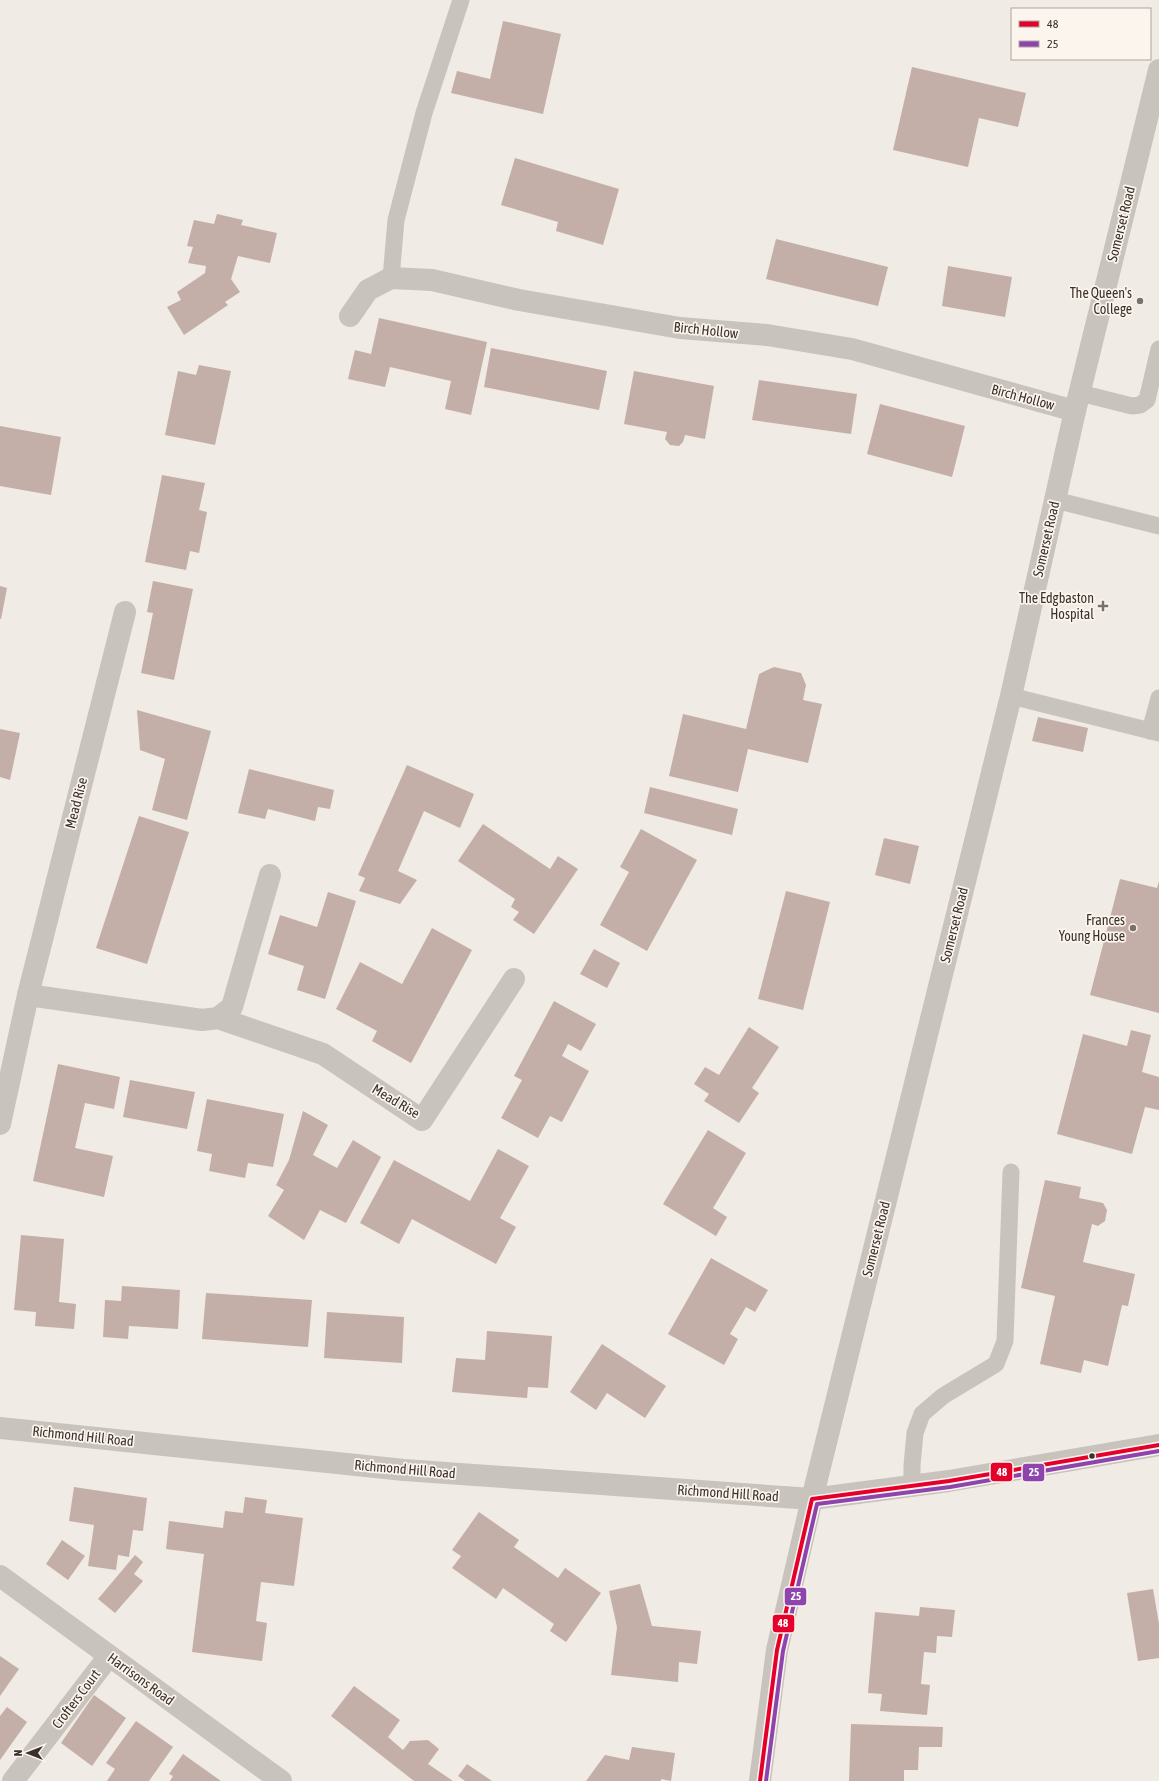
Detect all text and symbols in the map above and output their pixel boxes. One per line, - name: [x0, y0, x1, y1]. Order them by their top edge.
- legend: [1011, 8, 1151, 60]
- text: 48: [1047, 17, 1059, 31]
- text: 25: [1047, 37, 1058, 51]
- street label: Somerset Road: [1104, 185, 1138, 263]
- place label: The Queen's College: [1070, 285, 1132, 317]
- marker: The Queen's College: [1135, 296, 1145, 306]
- street label: Birch Hollow: [673, 319, 740, 341]
- street label: Birch Hollow: [990, 381, 1057, 413]
- street label: Somerset Road: [1030, 500, 1062, 578]
- place label: The Edgbaston Hospital: [1019, 590, 1094, 622]
- marker: The Edgbaston Hospital: [1097, 600, 1109, 612]
- street label: Mead Rise: [62, 776, 90, 830]
- street label: Somerset Road: [937, 886, 971, 964]
- place label: Frances Young House: [1059, 912, 1125, 944]
- marker: Frances Young House: [1128, 923, 1138, 933]
- street label: Mead Rise: [369, 1081, 423, 1121]
- street label: Somerset Road: [859, 1200, 893, 1278]
- street label: Richmond Hill Road: [32, 1423, 134, 1449]
- unlabelled marker: [1087, 1451, 1097, 1461]
- street label: Richmond Hill Road: [354, 1457, 456, 1481]
- line badge: 48: [990, 1462, 1013, 1482]
- line badge: 25: [1022, 1463, 1045, 1482]
- text: 48: [996, 1466, 1007, 1478]
- text: 25: [1029, 1466, 1039, 1478]
- street label: Richmond Hill Road: [677, 1481, 779, 1505]
- line badge: 25: [784, 1587, 807, 1606]
- text: 25: [791, 1590, 801, 1602]
- line badge: 48: [772, 1614, 795, 1633]
- text: 48: [777, 1617, 788, 1629]
- street label: Harrisons Road: [105, 1650, 177, 1708]
- street label: Crofters Court: [49, 1666, 103, 1732]
- north arrow: [8, 1733, 48, 1773]
- text: N: [12, 1750, 24, 1756]

